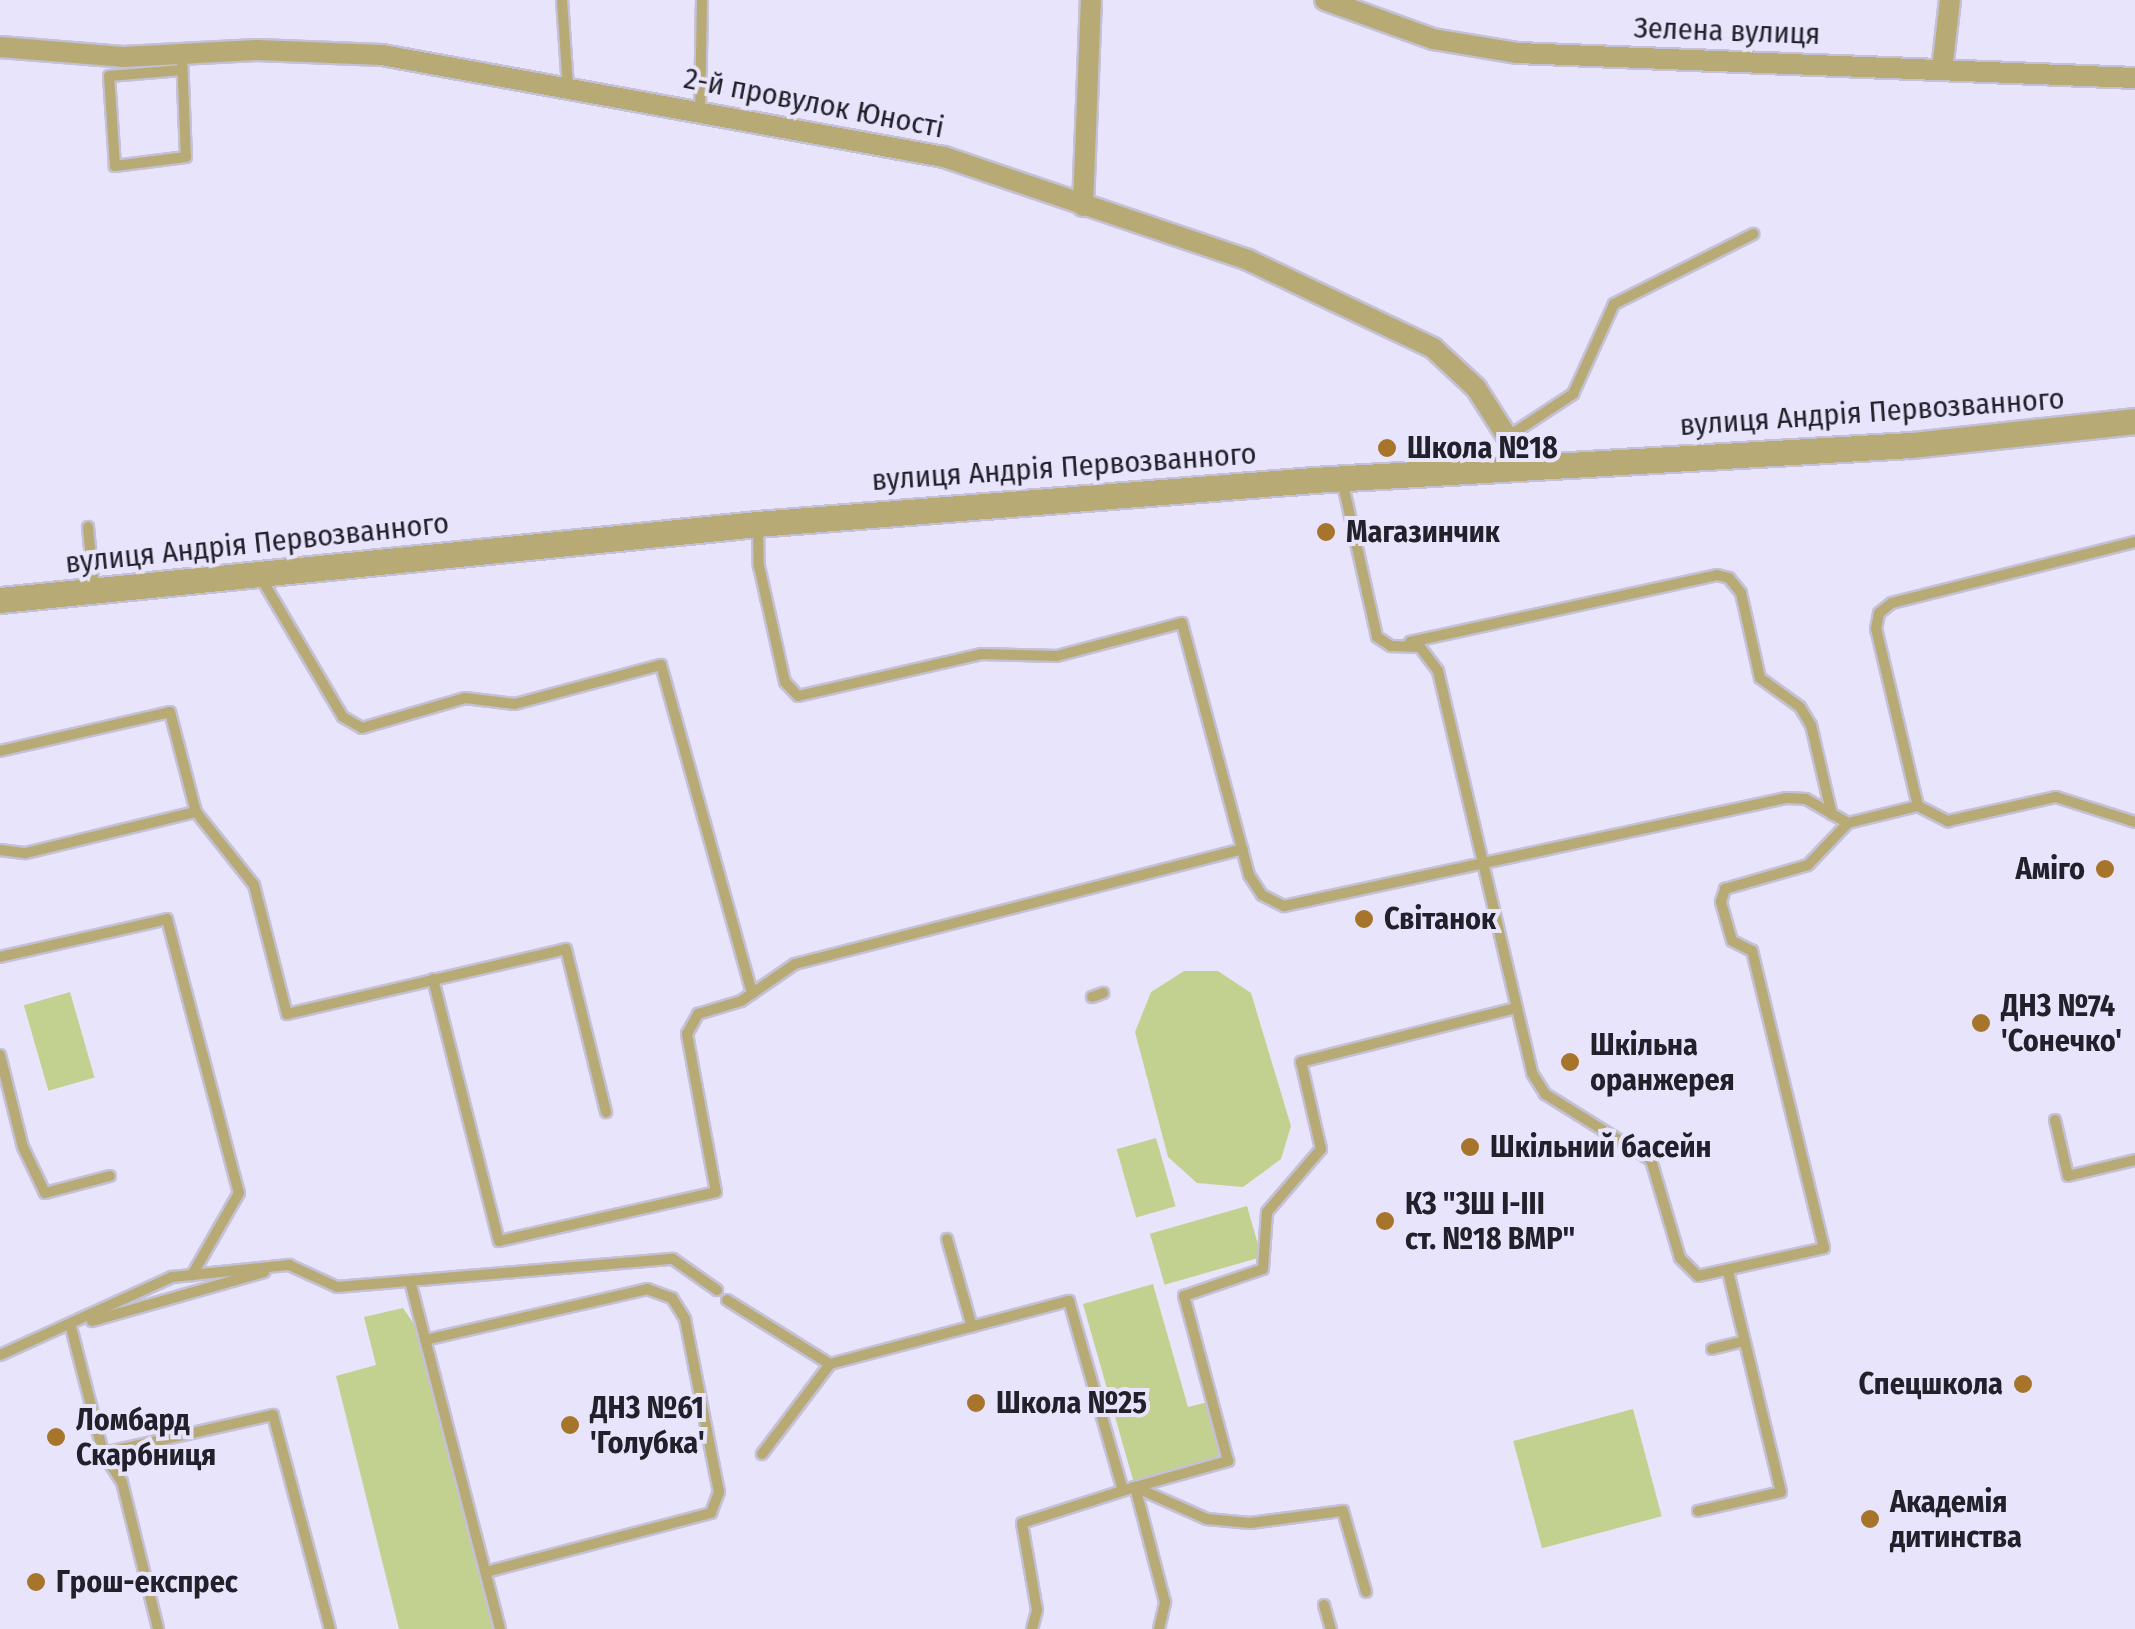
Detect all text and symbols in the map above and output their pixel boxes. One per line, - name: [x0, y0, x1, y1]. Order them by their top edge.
- street label: Зелена вулиця: [1633, 10, 1821, 52]
- street label: 2-й провулок Юності: [681, 60, 947, 146]
- street label: вулиця Андрія Первозванного: [1678, 381, 2066, 443]
- place label: Школа №18: [1407, 430, 1558, 466]
- street label: вулиця Андрія Первозванного: [870, 436, 1258, 498]
- marker: Школа №18: [1376, 437, 1398, 459]
- street label: вулиця Андрія Первозванного: [63, 505, 451, 581]
- place label: Магазинчик: [1346, 514, 1500, 550]
- marker: Магазинчик: [1315, 521, 1337, 543]
- place label: Аміго: [2015, 851, 2085, 887]
- marker: Аміго: [2094, 858, 2116, 880]
- place label: Світанок: [1384, 901, 1496, 937]
- marker: Світанок: [1353, 908, 1375, 930]
- place label: ДНЗ №74 'Сонечко': [2001, 988, 2122, 1058]
- marker: ДНЗ №74 'Сонечко': [1970, 1012, 1992, 1034]
- place label: Шкільна оранжерея: [1590, 1027, 1735, 1098]
- marker: Шкільна оранжерея: [1559, 1051, 1581, 1073]
- place label: Шкільний басейн: [1490, 1129, 1711, 1165]
- marker: Шкільний басейн: [1459, 1136, 1481, 1158]
- place label: КЗ "ЗШ І-ІІІ ст. №18 ВМР": [1405, 1186, 1575, 1256]
- marker: КЗ "ЗШ І-ІІІ ст. №18 ВМР": [1374, 1210, 1396, 1232]
- place label: Спецшкола: [1858, 1366, 2003, 1402]
- marker: Спецшкола: [2012, 1373, 2034, 1395]
- place label: Школа №25: [996, 1385, 1147, 1421]
- place label: ДНЗ №61 'Голубка': [590, 1390, 705, 1460]
- marker: Школа №25: [965, 1392, 987, 1414]
- place label: Ломбард Скарбниця: [76, 1402, 216, 1472]
- marker: ДНЗ №61 'Голубка': [559, 1414, 581, 1436]
- marker: Ломбард Скарбниця: [45, 1426, 67, 1448]
- place label: Академія дитинства: [1890, 1484, 2022, 1554]
- marker: Академія дитинства: [1859, 1508, 1881, 1530]
- place label: Грош-експрес: [56, 1564, 238, 1600]
- marker: Грош-експрес: [25, 1571, 47, 1593]

